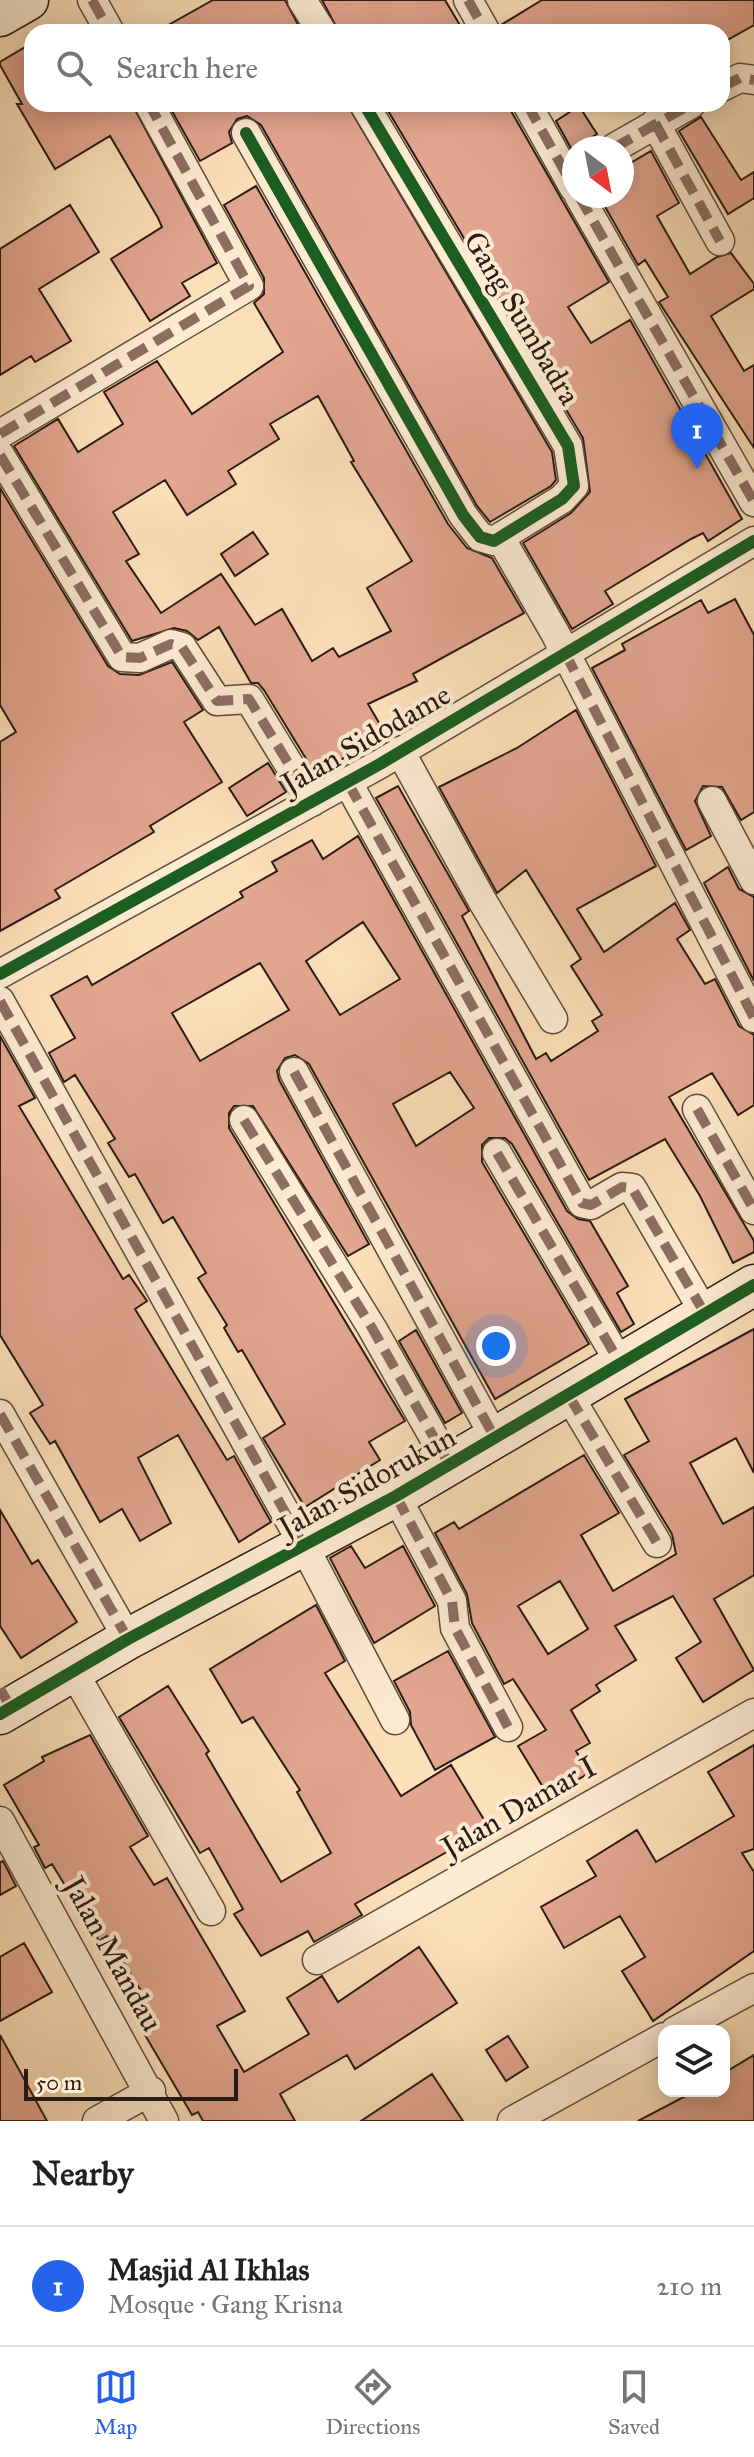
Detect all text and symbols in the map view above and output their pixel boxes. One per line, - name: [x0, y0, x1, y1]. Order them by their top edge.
- search box: [24, 24, 730, 112]
- icon: search: [52, 46, 96, 90]
- text: Search here: [116, 50, 258, 86]
- north arrow: [562, 136, 634, 208]
- street label: Gang Sumbadra: [456, 225, 588, 411]
- pin: 1: [671, 403, 723, 469]
- street label: Jalan Sidodame: [273, 676, 457, 803]
- your location: [476, 1326, 516, 1366]
- street label: Jalan Sidorukun: [270, 1419, 462, 1547]
- street label: Jalan Damar I: [433, 1748, 603, 1867]
- street label: Jalan Mandau: [54, 1868, 170, 2038]
- map controls: [658, 2025, 730, 2097]
- button: layers: [658, 2025, 730, 2097]
- scale bar: [24, 2065, 238, 2101]
- text: 50 m: [36, 2069, 82, 2096]
- text: Nearby: [32, 2153, 134, 2194]
- text: Masjid Al Ikhlas: [108, 2252, 309, 2288]
- text: 1: [53, 2270, 63, 2302]
- text: 210 m: [656, 2270, 722, 2302]
- text: Mosque · Gang Krisna: [108, 2288, 343, 2320]
- tab: Map: [94, 2365, 138, 2440]
- tab: Directions: [325, 2365, 420, 2440]
- tab: Saved: [608, 2365, 660, 2440]

